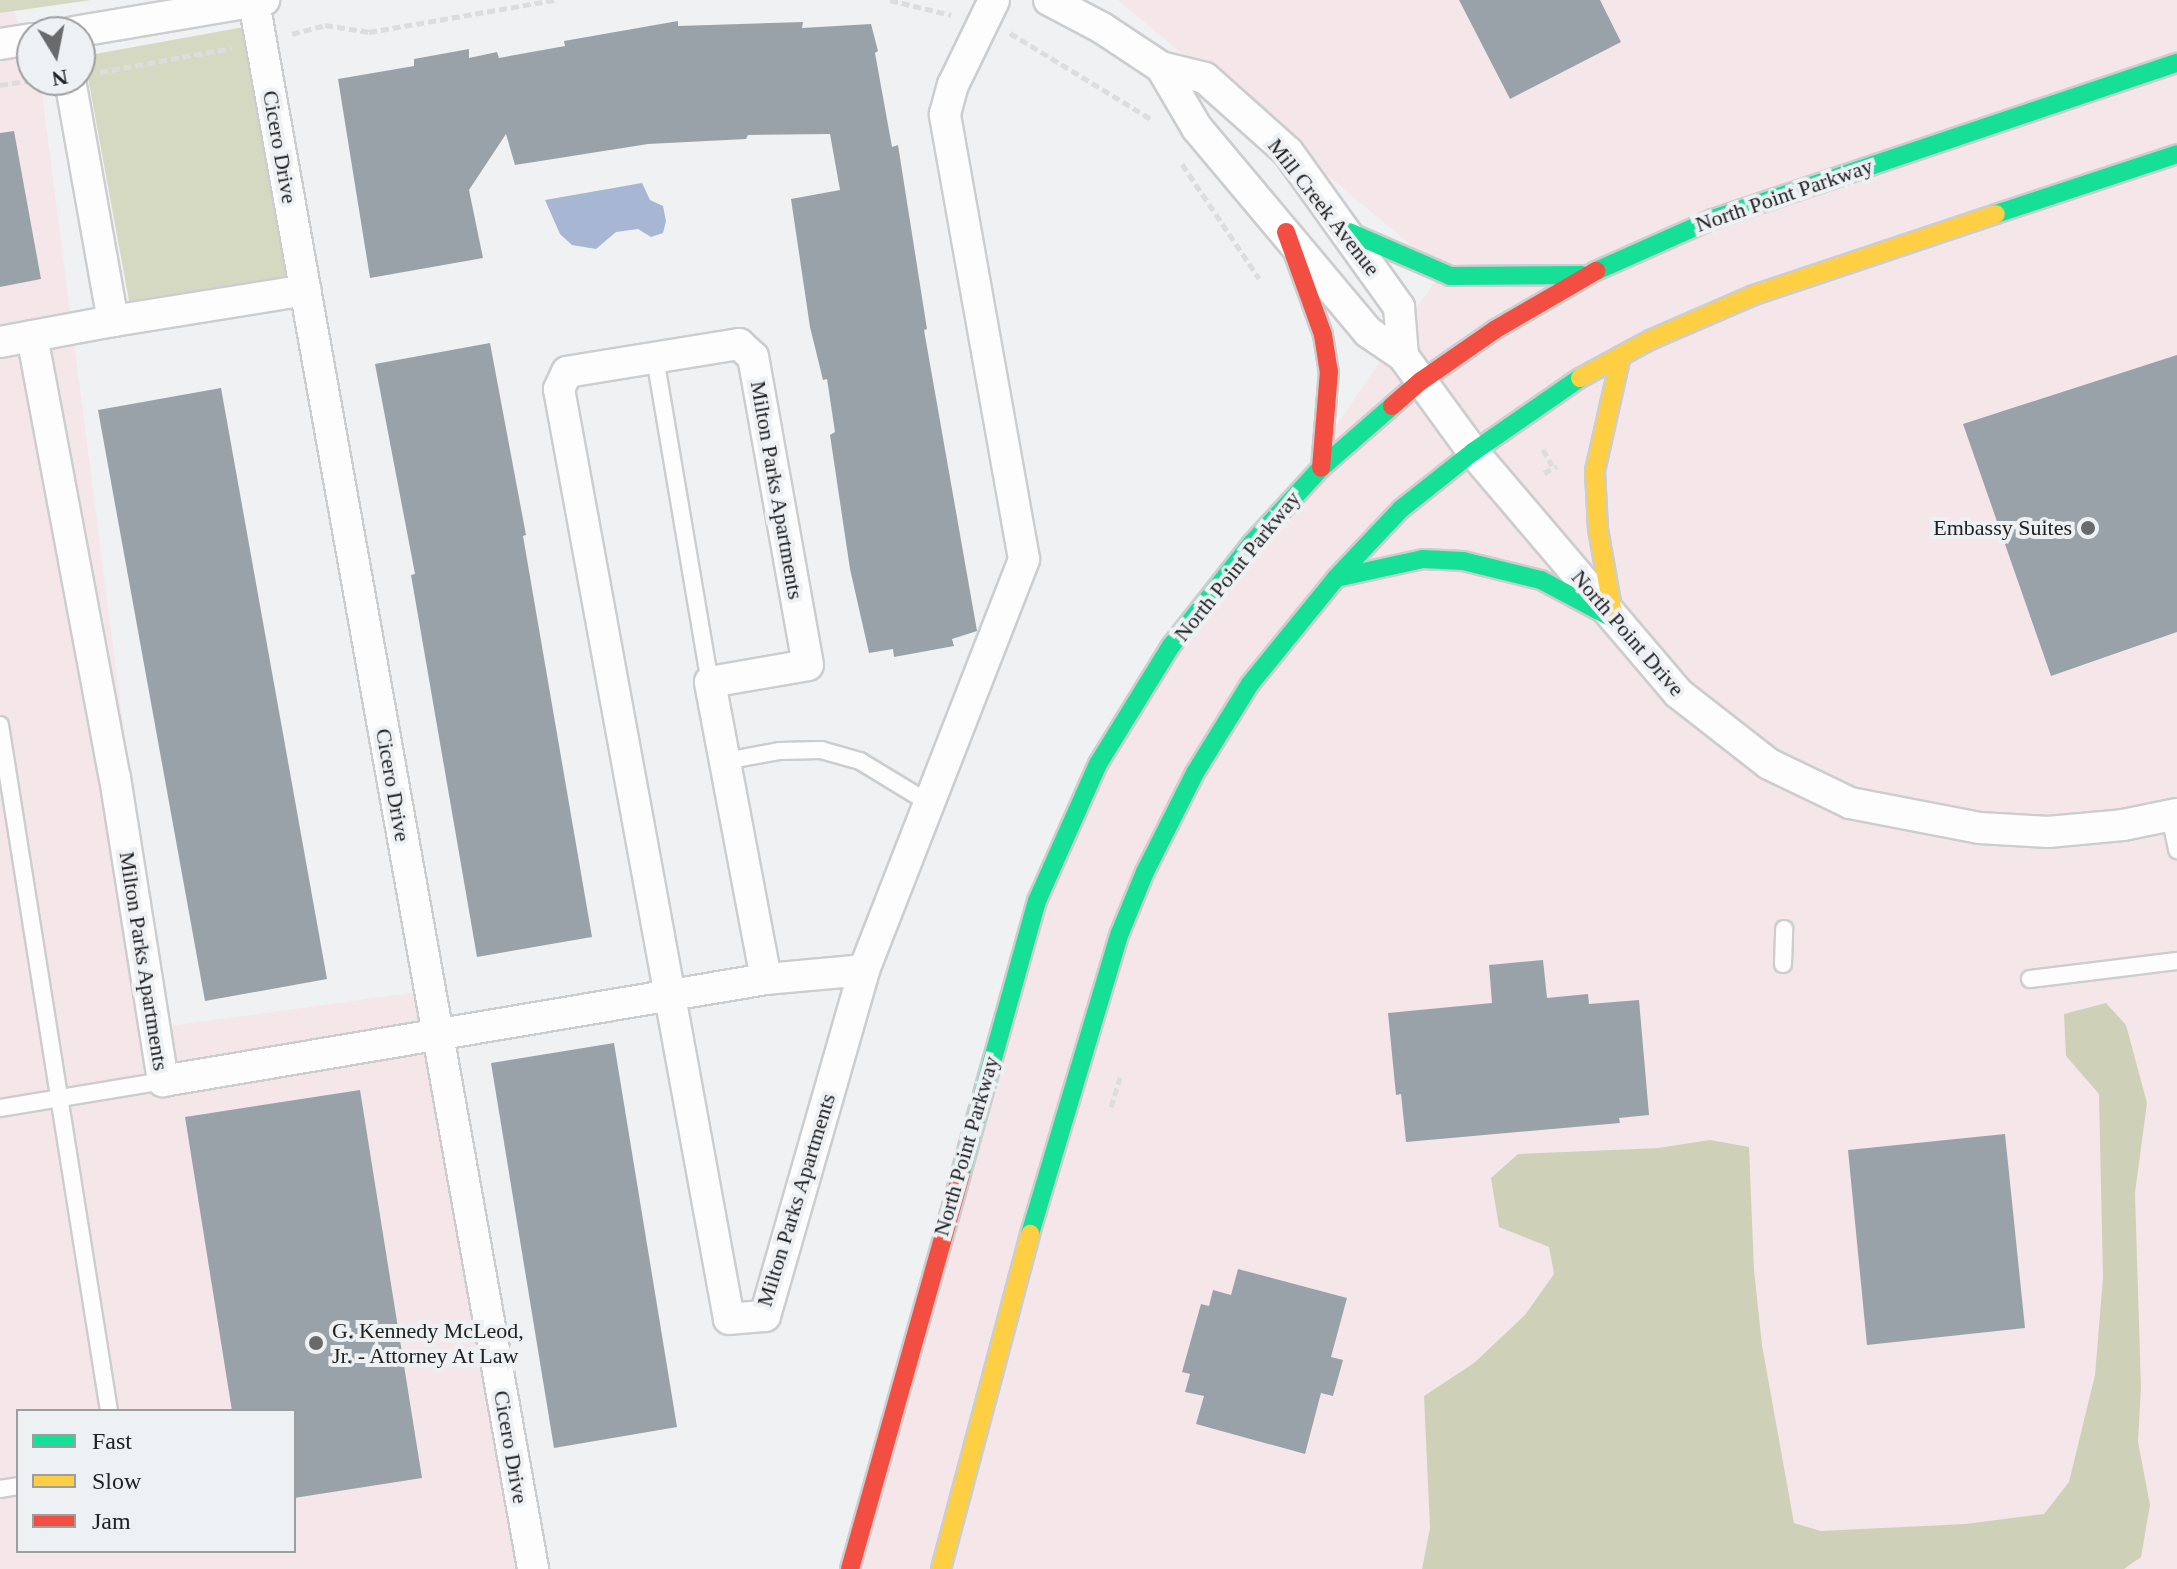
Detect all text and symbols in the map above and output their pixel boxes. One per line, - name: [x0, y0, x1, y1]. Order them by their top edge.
- north arrow: [16, 16, 96, 96]
- text: N: [50, 64, 70, 92]
- street label: Cicero Drive: [257, 88, 303, 206]
- street label: Mill Creek Avenue: [1262, 133, 1386, 281]
- street label: North Point Parkway: [1692, 152, 1876, 238]
- street label: Milton Parks Apartments: [745, 378, 809, 602]
- street label: North Point Parkway: [1168, 486, 1306, 646]
- place label: Embassy Suites: [1933, 515, 2072, 541]
- marker: Embassy Suites: [2079, 519, 2097, 537]
- street label: North Point Drive: [1566, 564, 1690, 702]
- street label: Cicero Drive: [370, 726, 416, 844]
- street label: Milton Parks Apartments: [114, 849, 174, 1073]
- street label: North Point Parkway: [928, 1053, 1004, 1239]
- street label: Milton Parks Apartments: [751, 1090, 841, 1310]
- place label: G. Kennedy McLeod, Jr. - Attorney At Law: [332, 1317, 524, 1368]
- marker: G. Kennedy McLeod, Jr. - Attorney At Law: [307, 1334, 325, 1352]
- street label: Cicero Drive: [488, 1388, 534, 1506]
- legend: [16, 1409, 296, 1553]
- text: Fast: [92, 1428, 132, 1454]
- text: Slow: [92, 1468, 141, 1494]
- text: Jam: [92, 1508, 131, 1534]

